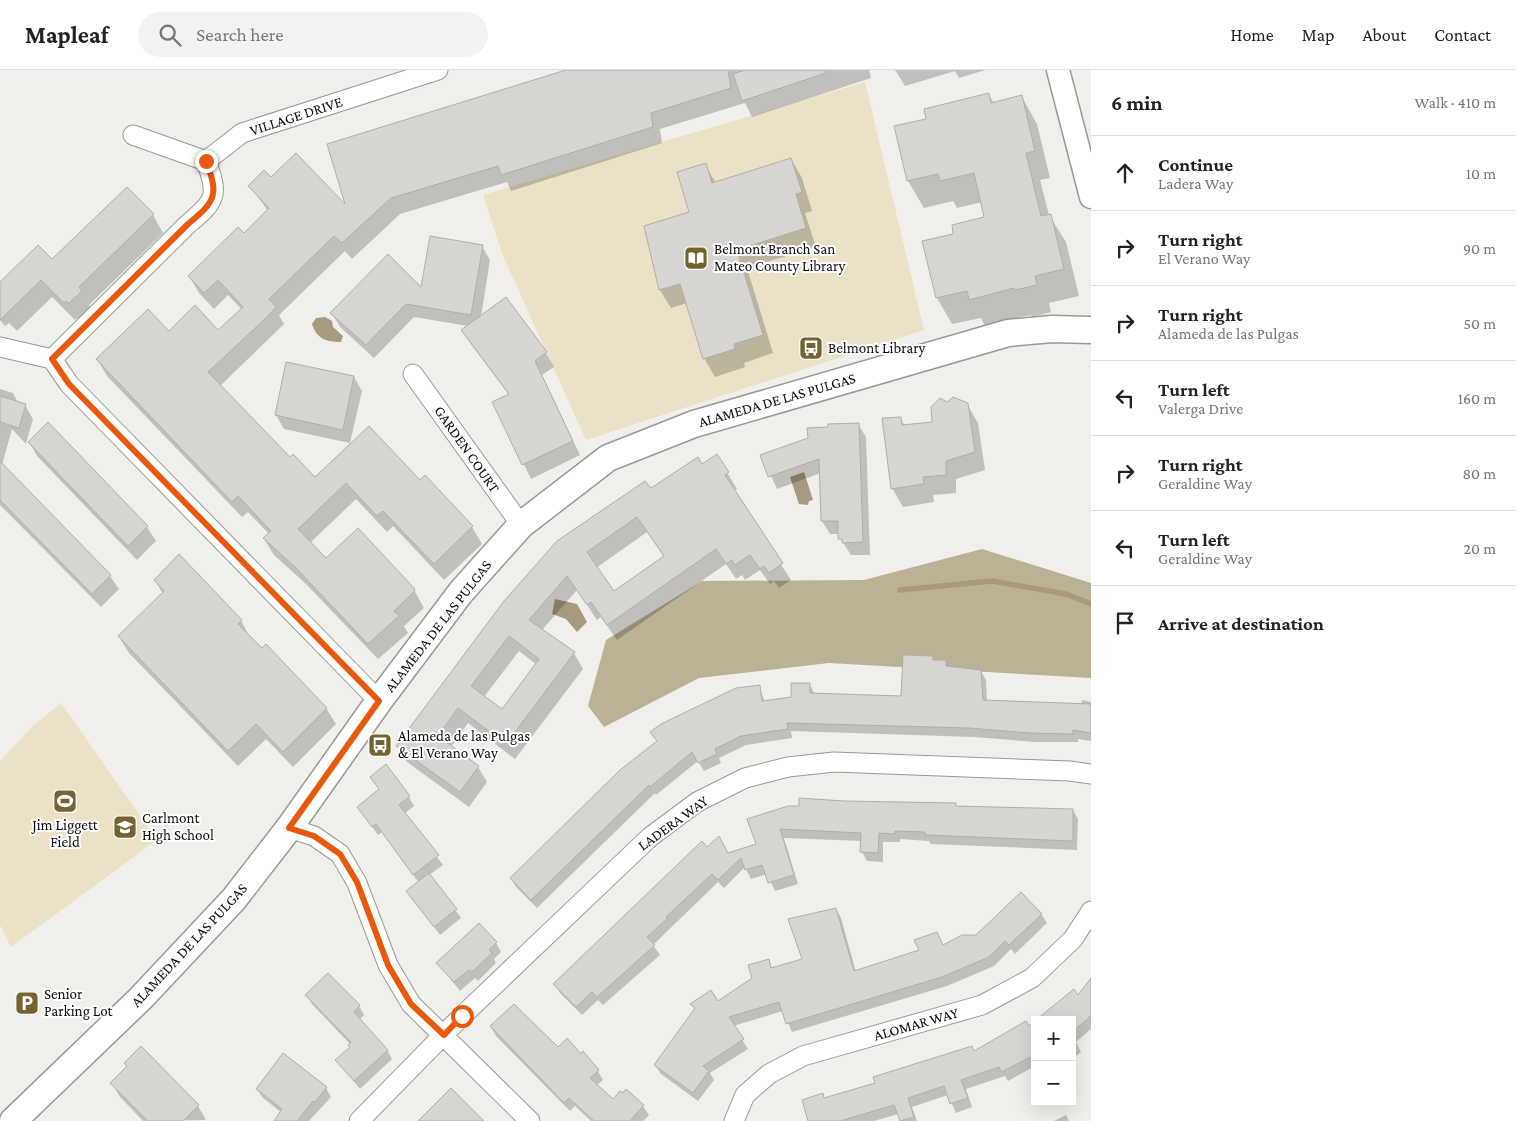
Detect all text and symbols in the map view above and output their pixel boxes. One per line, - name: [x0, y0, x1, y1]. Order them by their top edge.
- search box: [138, 12, 488, 57]
- text: Mapleaf: [25, 21, 108, 48]
- icon: search: [156, 21, 184, 49]
- text: Search here: [196, 24, 284, 45]
- text: Home: [1231, 25, 1274, 45]
- text: Map: [1302, 25, 1334, 45]
- text: About: [1362, 25, 1406, 45]
- text: Contact: [1434, 25, 1491, 45]
- text: 6 min: [1111, 91, 1162, 115]
- street label: VILLAGE DRIVE: [248, 93, 344, 139]
- text: Walk · 410 m: [1415, 94, 1496, 111]
- route end: [195, 150, 218, 173]
- text: Continue: [1158, 154, 1233, 175]
- icon: ahead: [1111, 159, 1139, 187]
- text: 10 m: [1466, 165, 1496, 182]
- text: Ladera Way: [1158, 175, 1233, 192]
- text: Turn right: [1158, 229, 1243, 250]
- icon: right: [1111, 234, 1139, 262]
- text: 90 m: [1463, 240, 1496, 257]
- place label: Belmont Branch San Mateo County Library: [714, 241, 845, 275]
- library icon: Belmont Branch San Mateo County Library: [683, 245, 709, 271]
- text: El Verano Way: [1158, 250, 1250, 267]
- text: Turn right: [1158, 304, 1243, 325]
- icon: right: [1111, 309, 1139, 337]
- text: 50 m: [1464, 315, 1496, 332]
- text: Alameda de las Pulgas: [1158, 325, 1299, 342]
- bus stop icon: Belmont Library: [798, 335, 824, 361]
- place label: Belmont Library: [828, 340, 926, 357]
- street label: ALAMEDA DE LAS PULGAS: [697, 370, 857, 430]
- text: Turn left: [1158, 379, 1230, 400]
- icon: left: [1111, 384, 1139, 412]
- text: 160 m: [1458, 390, 1496, 407]
- text: Valerga Drive: [1158, 400, 1243, 417]
- street label: GARDEN COURT: [431, 403, 503, 495]
- text: Turn right: [1158, 454, 1243, 475]
- icon: right: [1111, 459, 1139, 487]
- text: 80 m: [1462, 465, 1496, 482]
- text: Geraldine Way: [1158, 475, 1252, 492]
- text: Turn left: [1158, 529, 1230, 550]
- icon: left: [1111, 534, 1139, 562]
- text: 20 m: [1463, 540, 1496, 557]
- text: Geraldine Way: [1158, 550, 1252, 567]
- street label: ALAMEDA DE LAS PULGAS: [382, 557, 494, 695]
- icon: arrive: [1111, 609, 1139, 637]
- text: Arrive at destination: [1158, 613, 1324, 634]
- place label: Alameda de las Pulgas & El Verano Way: [398, 728, 530, 762]
- bus stop icon: Alameda de las Pulgas & El Verano Way: [367, 732, 393, 758]
- sports icon: Jim Liggett Field: [52, 788, 78, 814]
- street label: LADERA WAY: [635, 792, 711, 854]
- place label: Carlmont High School: [142, 810, 214, 844]
- school or university icon: Carlmont High School: [112, 814, 138, 840]
- place label: Jim Liggett Field: [30, 817, 99, 850]
- street label: ALAMEDA DE LAS PULGAS: [128, 880, 250, 1010]
- place label: Senior Parking Lot: [44, 986, 114, 1020]
- parking icon: Senior Parking Lot: [14, 990, 40, 1016]
- street label: ALOMAR WAY: [872, 1004, 960, 1044]
- route start: [451, 1005, 474, 1028]
- map controls: [1031, 1016, 1076, 1106]
- button: +: [1031, 1016, 1076, 1061]
- button: −: [1031, 1061, 1076, 1106]

